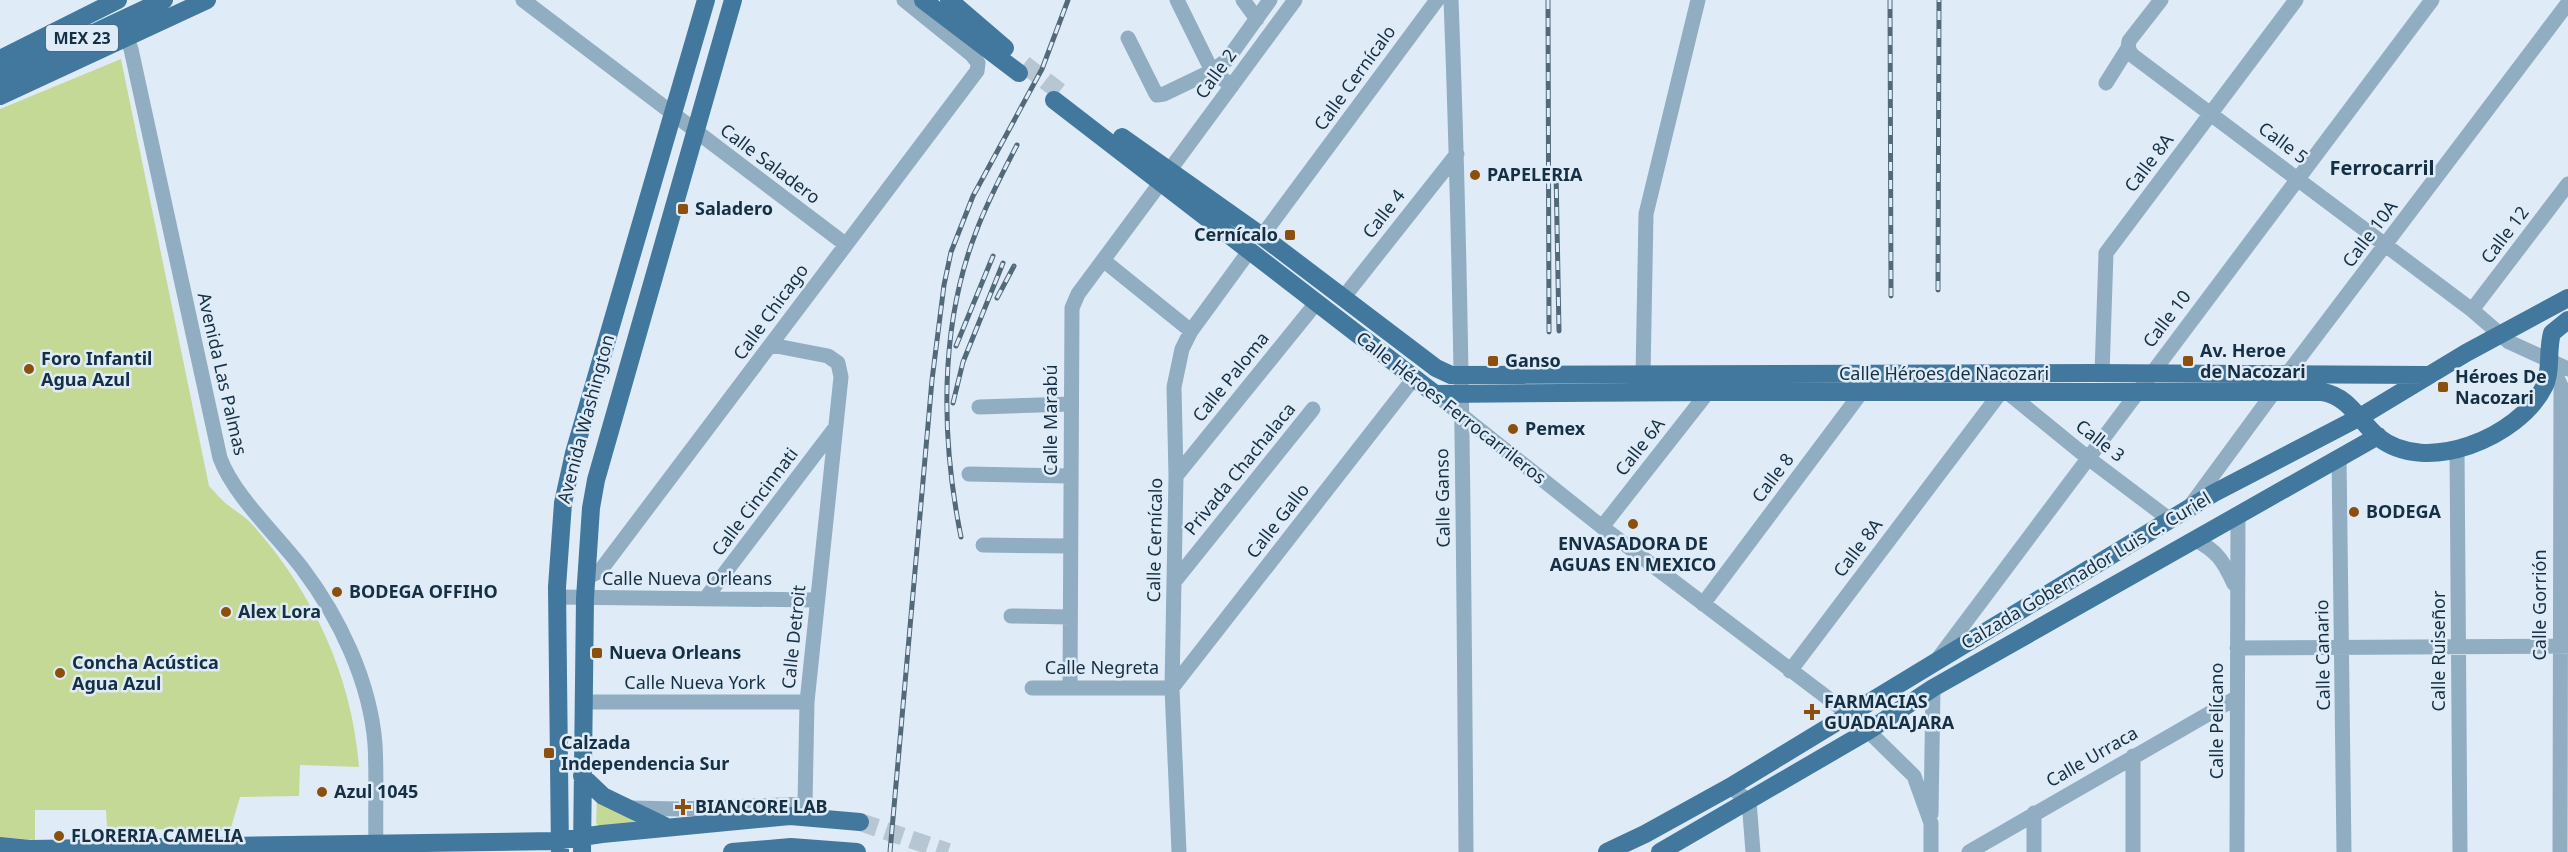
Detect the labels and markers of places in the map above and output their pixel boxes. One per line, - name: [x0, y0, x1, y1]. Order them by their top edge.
- place label: PAPELERIA: [1487, 162, 1583, 186]
- marker: PAPELERIA: [1468, 168, 1482, 182]
- place label: Saladero: [695, 198, 773, 220]
- marker: Saladero: [676, 202, 690, 216]
- place label: Cernícalo: [1194, 222, 1278, 246]
- marker: Cernícalo: [1283, 228, 1297, 242]
- place label: Av. Heroe de Nacozari: [2200, 338, 2306, 383]
- place label: Foro Infantil Agua Azul: [41, 346, 152, 391]
- place label: Ganso: [1505, 348, 1561, 372]
- marker: Ganso: [1486, 354, 1500, 368]
- marker: Av. Heroe de Nacozari: [2181, 354, 2195, 368]
- marker: Foro Infantil Agua Azul: [22, 362, 36, 376]
- place label: Héroes De Nacozari: [2455, 364, 2547, 409]
- marker: Héroes De Nacozari: [2436, 380, 2450, 394]
- place label: Pemex: [1525, 416, 1586, 440]
- marker: Pemex: [1506, 422, 1520, 436]
- place label: BODEGA: [2366, 499, 2441, 523]
- marker: BODEGA: [2347, 505, 2361, 519]
- marker: ENVASADORA DE AGUAS EN MEXICO: [1626, 517, 1640, 531]
- place label: ENVASADORA DE AGUAS EN MEXICO: [1550, 531, 1716, 576]
- place label: BODEGA OFFIHO: [349, 579, 498, 603]
- marker: BODEGA OFFIHO: [330, 585, 344, 599]
- place label: Alex Lora: [238, 599, 321, 623]
- marker: Alex Lora: [219, 605, 233, 619]
- place label: Nueva Orleans: [609, 640, 741, 664]
- marker: Nueva Orleans: [590, 646, 604, 660]
- place label: Concha Acústica Agua Azul: [72, 650, 219, 695]
- marker: Concha Acústica Agua Azul: [53, 666, 67, 680]
- place label: FARMACIAS GUADALAJARA: [1824, 689, 1955, 734]
- marker: FARMACIAS GUADALAJARA: [1805, 705, 1819, 719]
- place label: Calzada Independencia Sur: [561, 730, 729, 775]
- marker: Calzada Independencia Sur: [542, 746, 556, 760]
- place label: Azul 1045: [334, 779, 418, 803]
- marker: Azul 1045: [315, 785, 329, 799]
- place label: BIANCORE LAB: [695, 794, 828, 818]
- marker: BIANCORE LAB: [676, 800, 690, 814]
- place label: FLORERIA CAMELIA: [71, 823, 244, 847]
- marker: FLORERIA CAMELIA: [52, 829, 66, 843]

